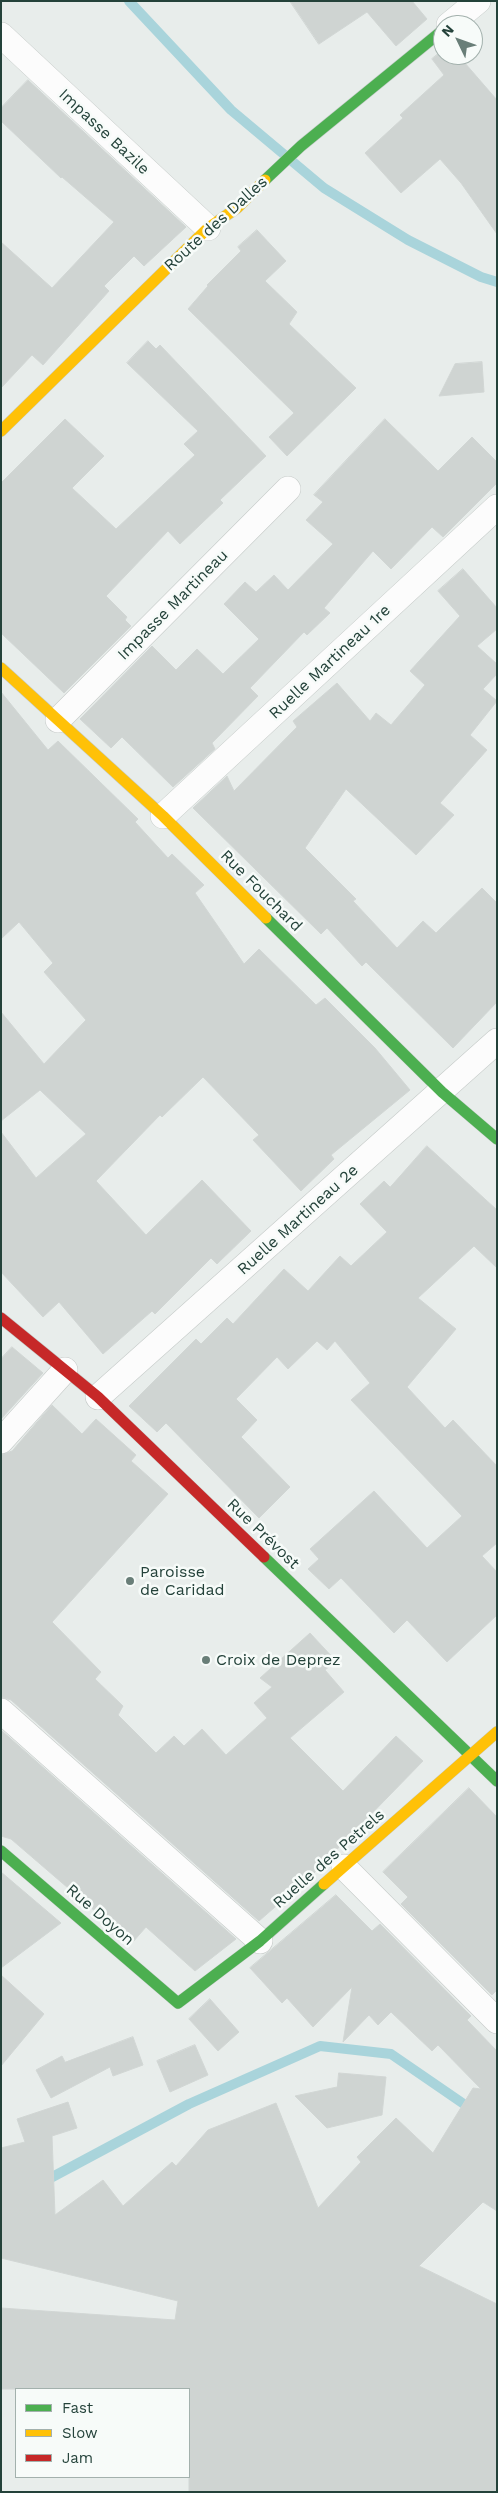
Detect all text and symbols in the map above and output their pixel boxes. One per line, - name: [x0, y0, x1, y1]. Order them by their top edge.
- north arrow: [433, 15, 483, 65]
- text: N: [438, 21, 457, 40]
- street label: Impasse Bazile: [55, 85, 153, 179]
- street label: Route des Dalles: [160, 173, 272, 275]
- street label: Impasse Martineau: [114, 546, 232, 664]
- street label: Ruelle Martineau 1re: [265, 601, 395, 723]
- street label: Rue Fouchard: [216, 846, 306, 936]
- street label: Ruelle Martineau 2e: [234, 1161, 362, 1279]
- street label: Rue Prévost: [223, 1495, 303, 1573]
- place label: Paroisse de Caridad: [140, 1562, 225, 1600]
- marker: Paroisse de Caridad: [124, 1575, 136, 1587]
- place label: Croix de Deprez: [216, 1650, 341, 1670]
- marker: Croix de Deprez: [200, 1654, 212, 1666]
- street label: Ruelle des Petrels: [269, 1805, 389, 1913]
- street label: Rue Doyon: [62, 1880, 138, 1950]
- legend: [15, 2388, 190, 2478]
- text: Fast: [62, 2399, 93, 2417]
- text: Slow: [62, 2424, 98, 2442]
- text: Jam: [62, 2449, 93, 2467]

